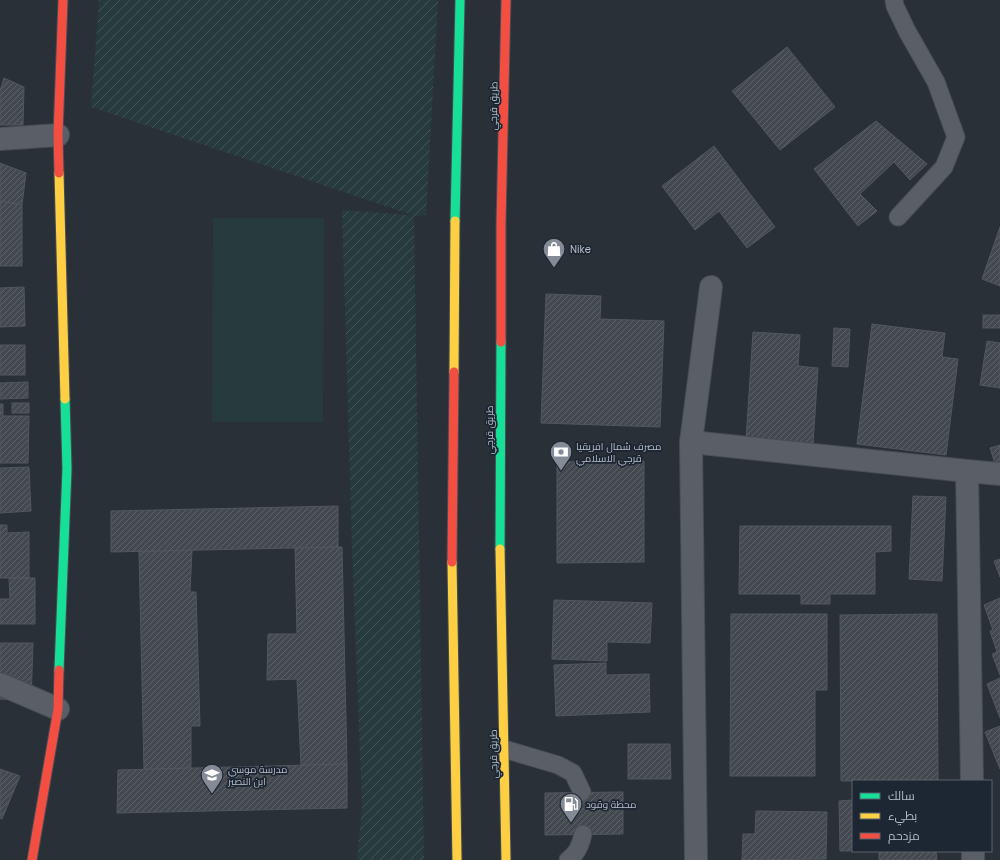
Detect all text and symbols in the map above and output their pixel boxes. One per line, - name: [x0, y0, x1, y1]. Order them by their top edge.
- street label: طريق قرجي: [486, 81, 501, 131]
- shop icon: Nike: [541, 236, 567, 269]
- place label: Nike: [570, 242, 591, 257]
- street label: طريق قرجي: [482, 406, 497, 454]
- bank icon: مصرف شمال افريقيا قرجي الاسلامي: [548, 439, 574, 472]
- place label: مصرف شمال افريقيا قرجي الاسلامي: [576, 439, 661, 466]
- street label: طريق قرجي: [486, 729, 501, 779]
- school or university icon: مدرسة موسي ابن النصير: [199, 762, 225, 795]
- place label: مدرسة موسي ابن النصير: [227, 762, 287, 789]
- legend: [852, 780, 992, 852]
- text: سالك: [888, 787, 915, 804]
- fuel station icon: محطة وقود: [558, 791, 584, 824]
- place label: محطة وقود: [586, 797, 637, 812]
- text: بطيء: [888, 807, 917, 826]
- text: مزدحم: [888, 827, 920, 844]

